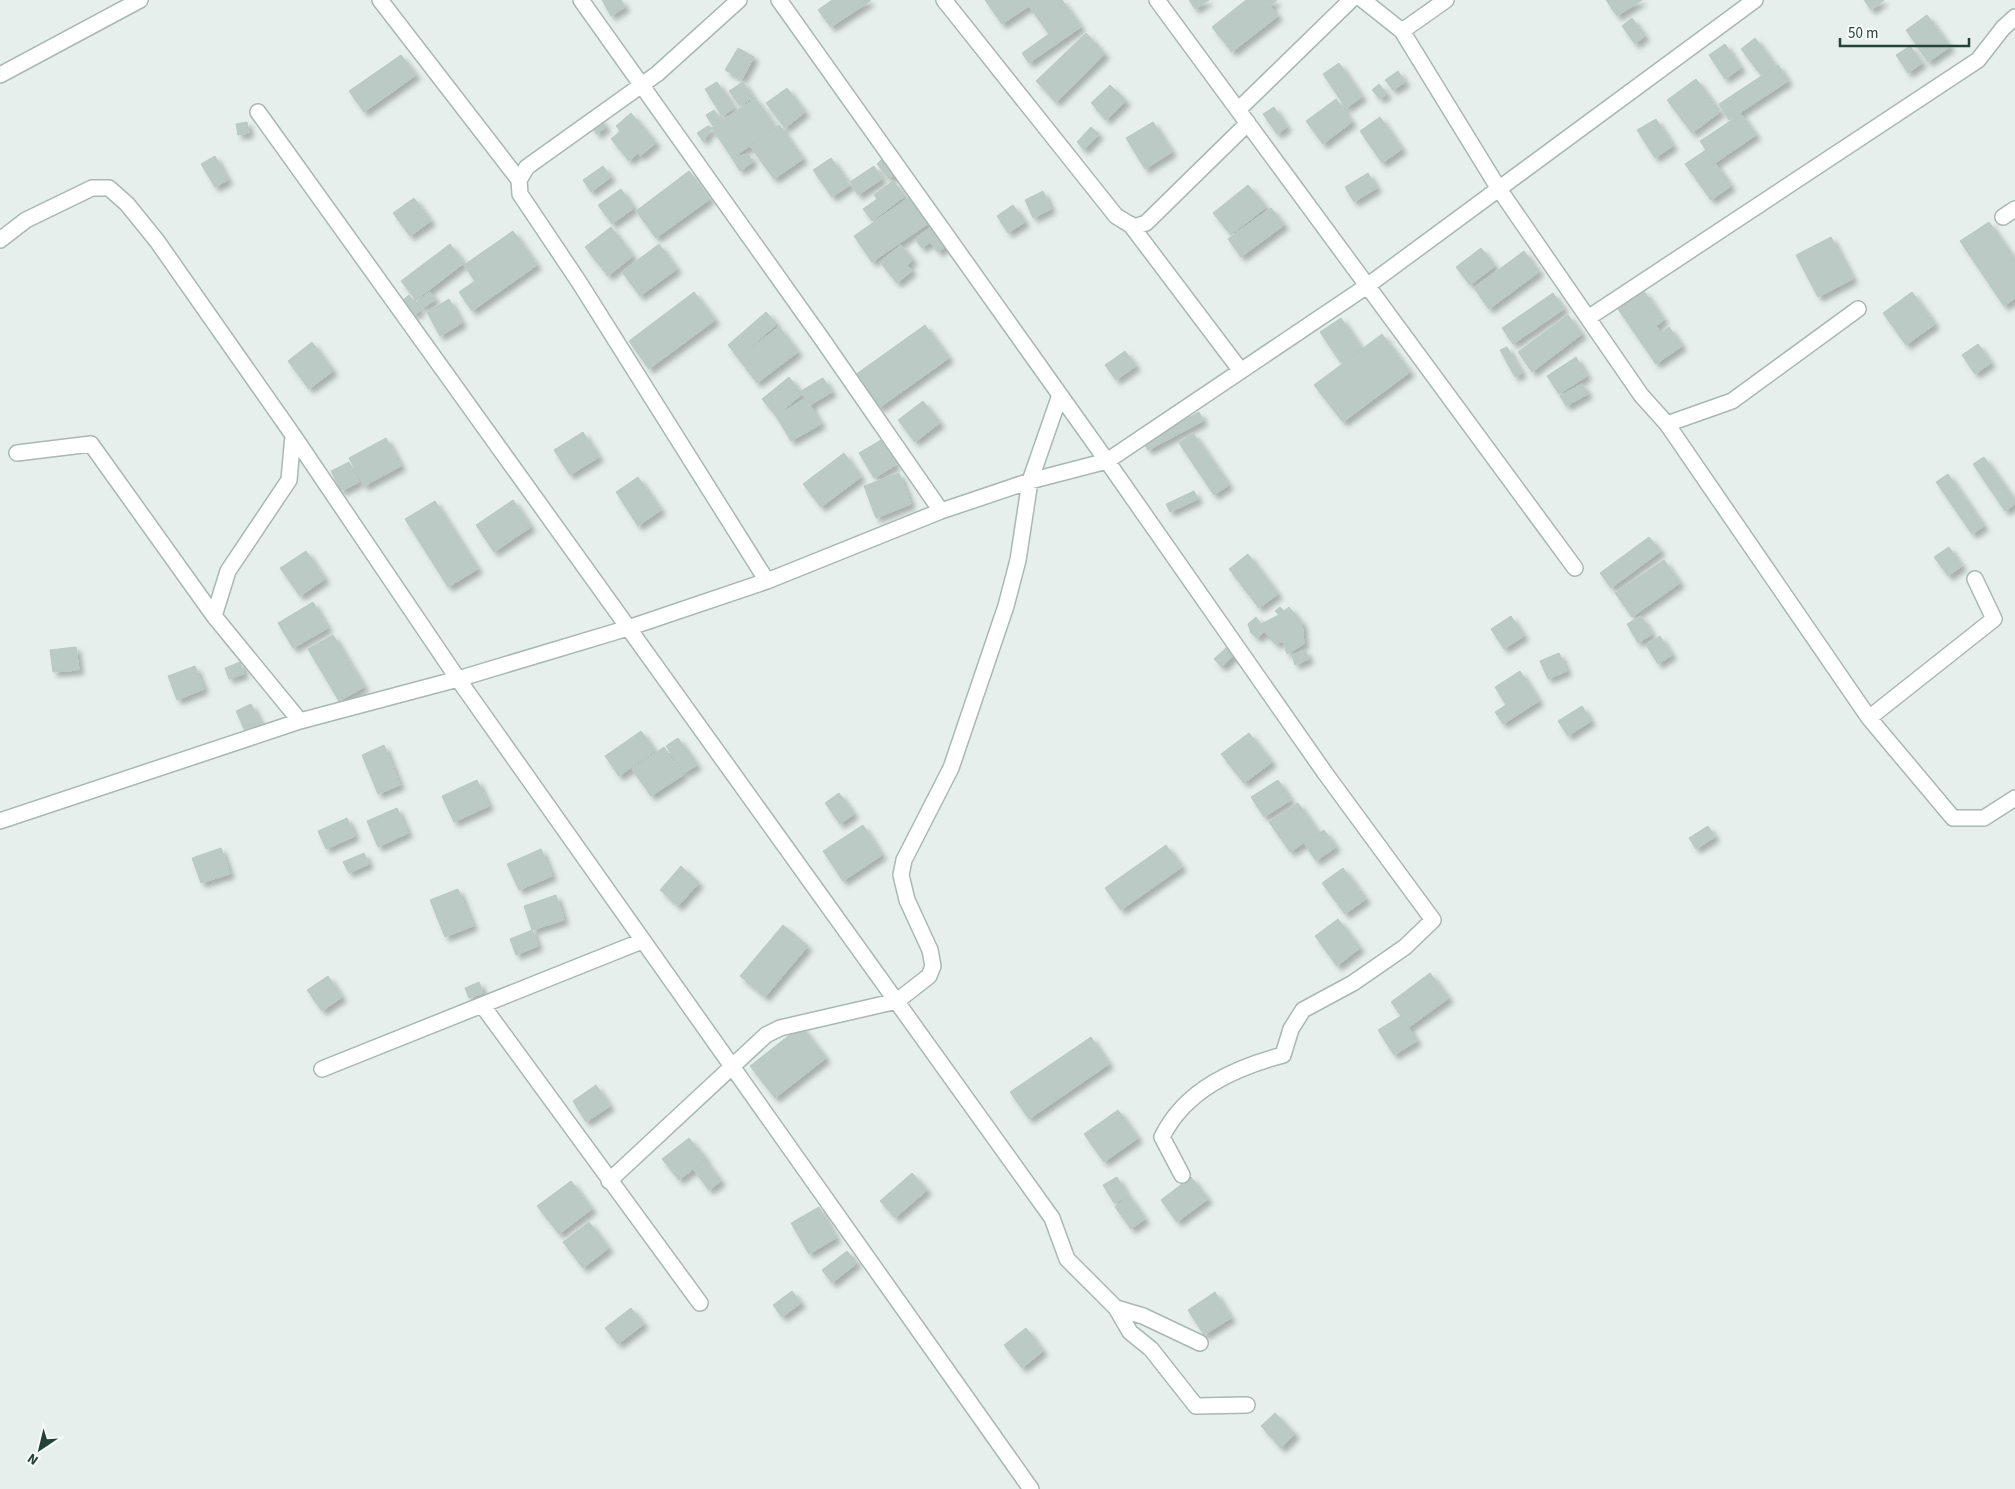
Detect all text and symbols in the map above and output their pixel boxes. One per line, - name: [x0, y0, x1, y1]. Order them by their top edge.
- scale bar: [1840, 15, 1969, 47]
- text: 50 m: [1848, 23, 1878, 44]
- north arrow: [15, 1424, 65, 1474]
- text: N: [24, 1448, 43, 1470]

